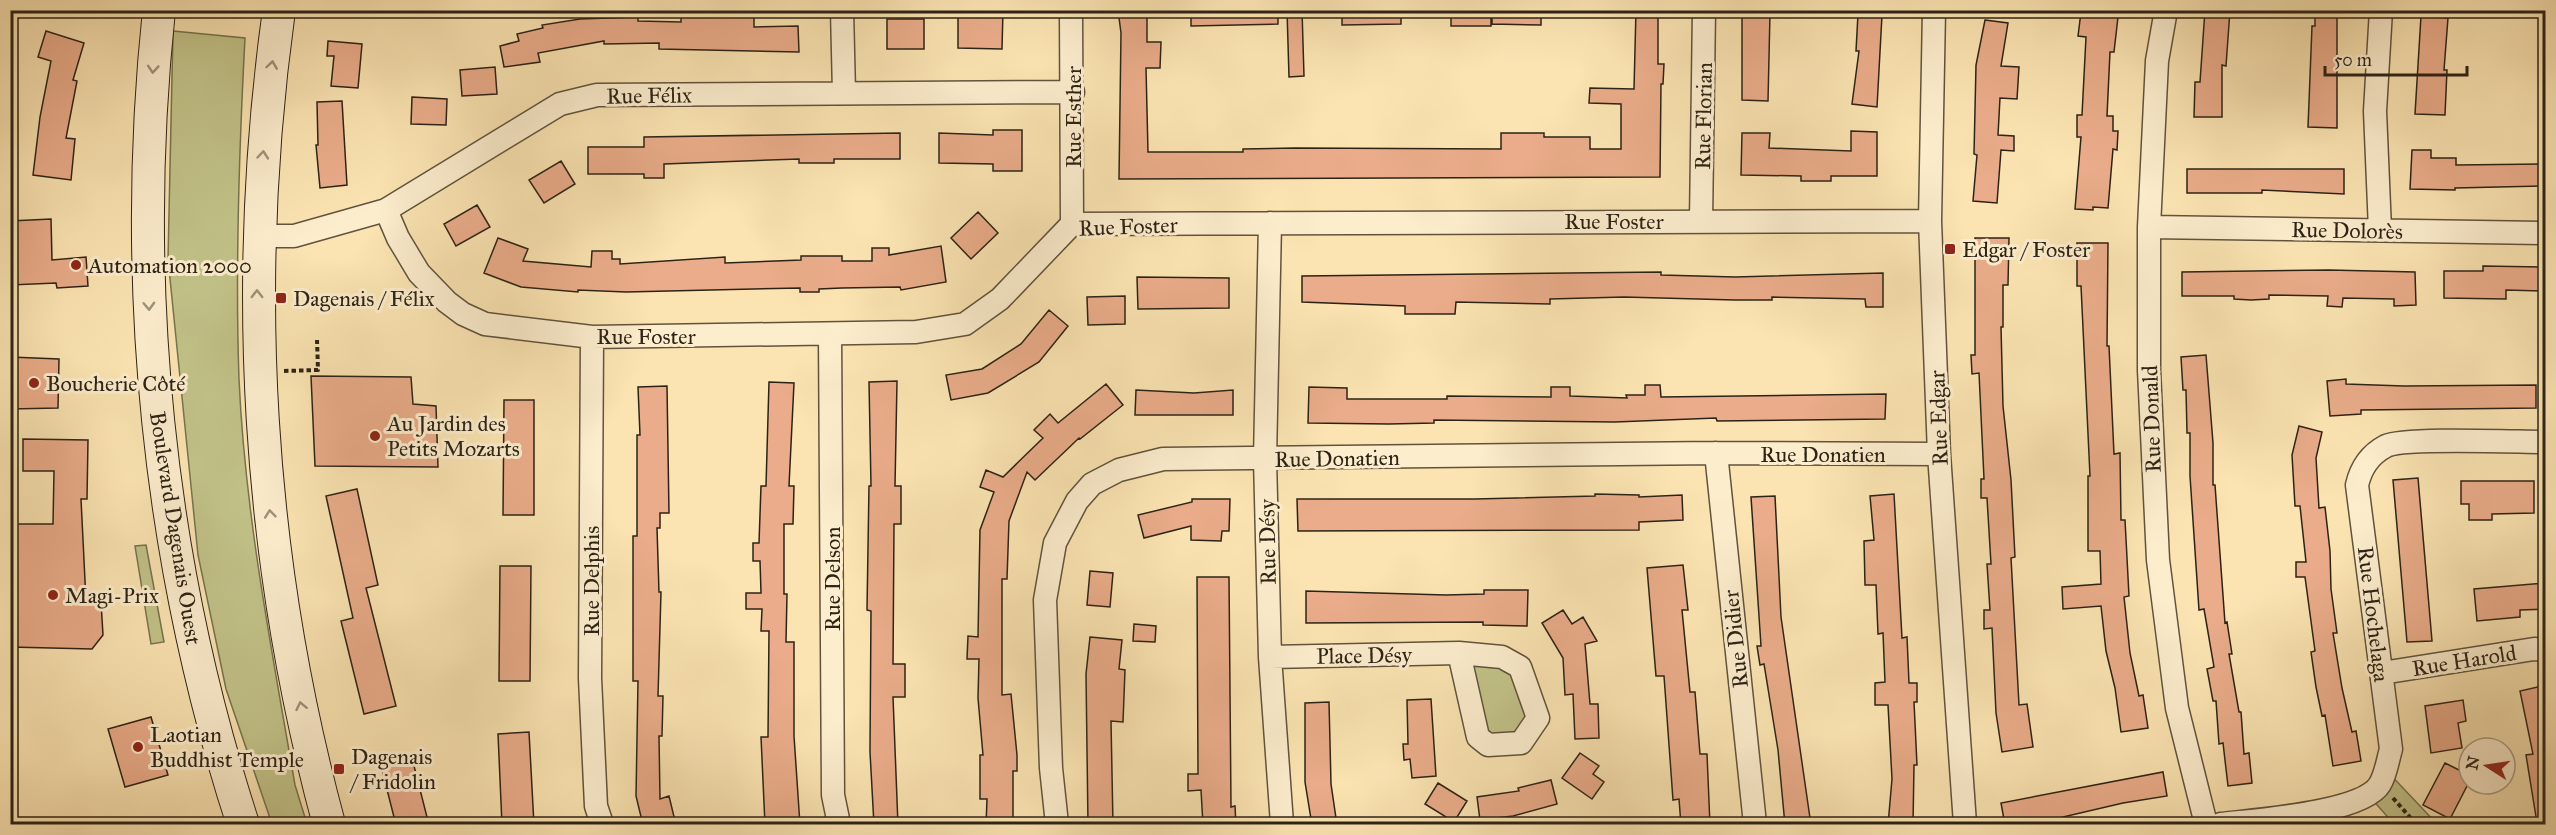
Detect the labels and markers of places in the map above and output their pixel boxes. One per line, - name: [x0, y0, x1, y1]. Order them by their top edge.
- place label: Edgar / Foster: [1962, 236, 2091, 263]
- marker: Edgar / Foster: [1943, 242, 1957, 256]
- place label: Automation 2000: [87, 252, 252, 279]
- marker: Automation 2000: [69, 258, 83, 272]
- place label: Dagenais / Félix: [293, 285, 435, 312]
- marker: Dagenais / Félix: [274, 291, 288, 305]
- place label: Boucherie Côté: [46, 370, 186, 397]
- marker: Boucherie Côté: [27, 376, 41, 390]
- place label: Au Jardin des Petits Mozarts: [386, 410, 520, 462]
- marker: Au Jardin des Petits Mozarts: [368, 429, 382, 443]
- place label: Magi-Prix: [65, 582, 159, 609]
- marker: Magi-Prix: [46, 588, 60, 602]
- place label: Laotian Buddhist Temple: [150, 721, 304, 773]
- marker: Laotian Buddhist Temple: [131, 740, 145, 754]
- place label: Dagenais / Fridolin: [349, 743, 436, 795]
- marker: Dagenais / Fridolin: [332, 762, 346, 776]

